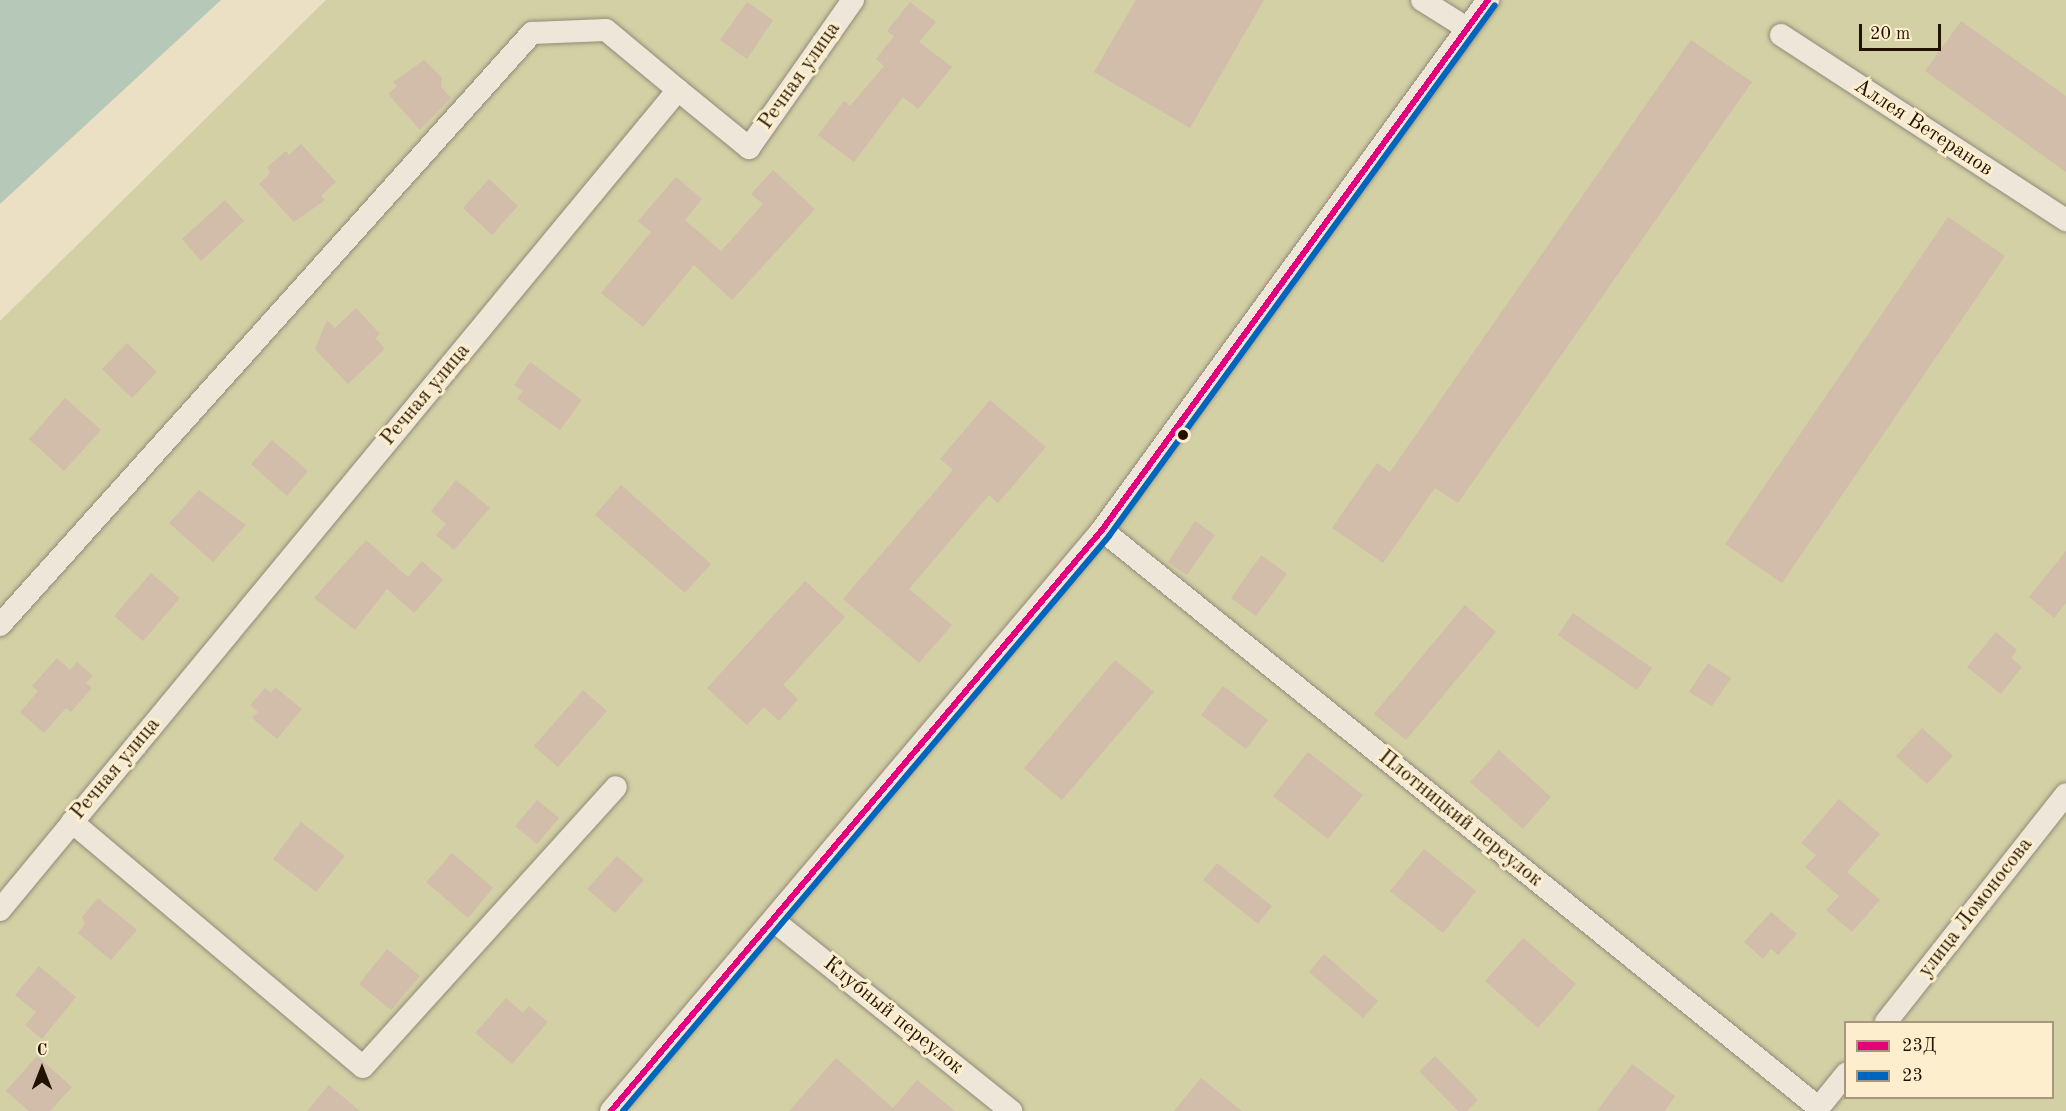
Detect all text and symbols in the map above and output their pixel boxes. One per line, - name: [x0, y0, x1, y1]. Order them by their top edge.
- scale bar: [1862, 12, 1944, 50]
- street label: Речная улица: [754, 17, 846, 135]
- text: 20 m: [1870, 25, 1910, 43]
- street label: Аллея Ветеранов: [1849, 74, 1997, 182]
- street label: Речная улица: [376, 339, 476, 451]
- unlabelled marker: [1177, 429, 1189, 441]
- street label: Речная улица: [66, 713, 166, 825]
- street label: Плотницкий переулок: [1373, 745, 1547, 893]
- street label: улица Ломоносова: [1913, 833, 2039, 983]
- street label: Клубный переулок: [818, 952, 968, 1080]
- legend: [1844, 1021, 2054, 1099]
- text: 23Д: [1902, 1037, 1936, 1055]
- north arrow: [12, 1039, 72, 1099]
- text: С: [37, 1043, 47, 1059]
- text: 23: [1902, 1067, 1923, 1085]

